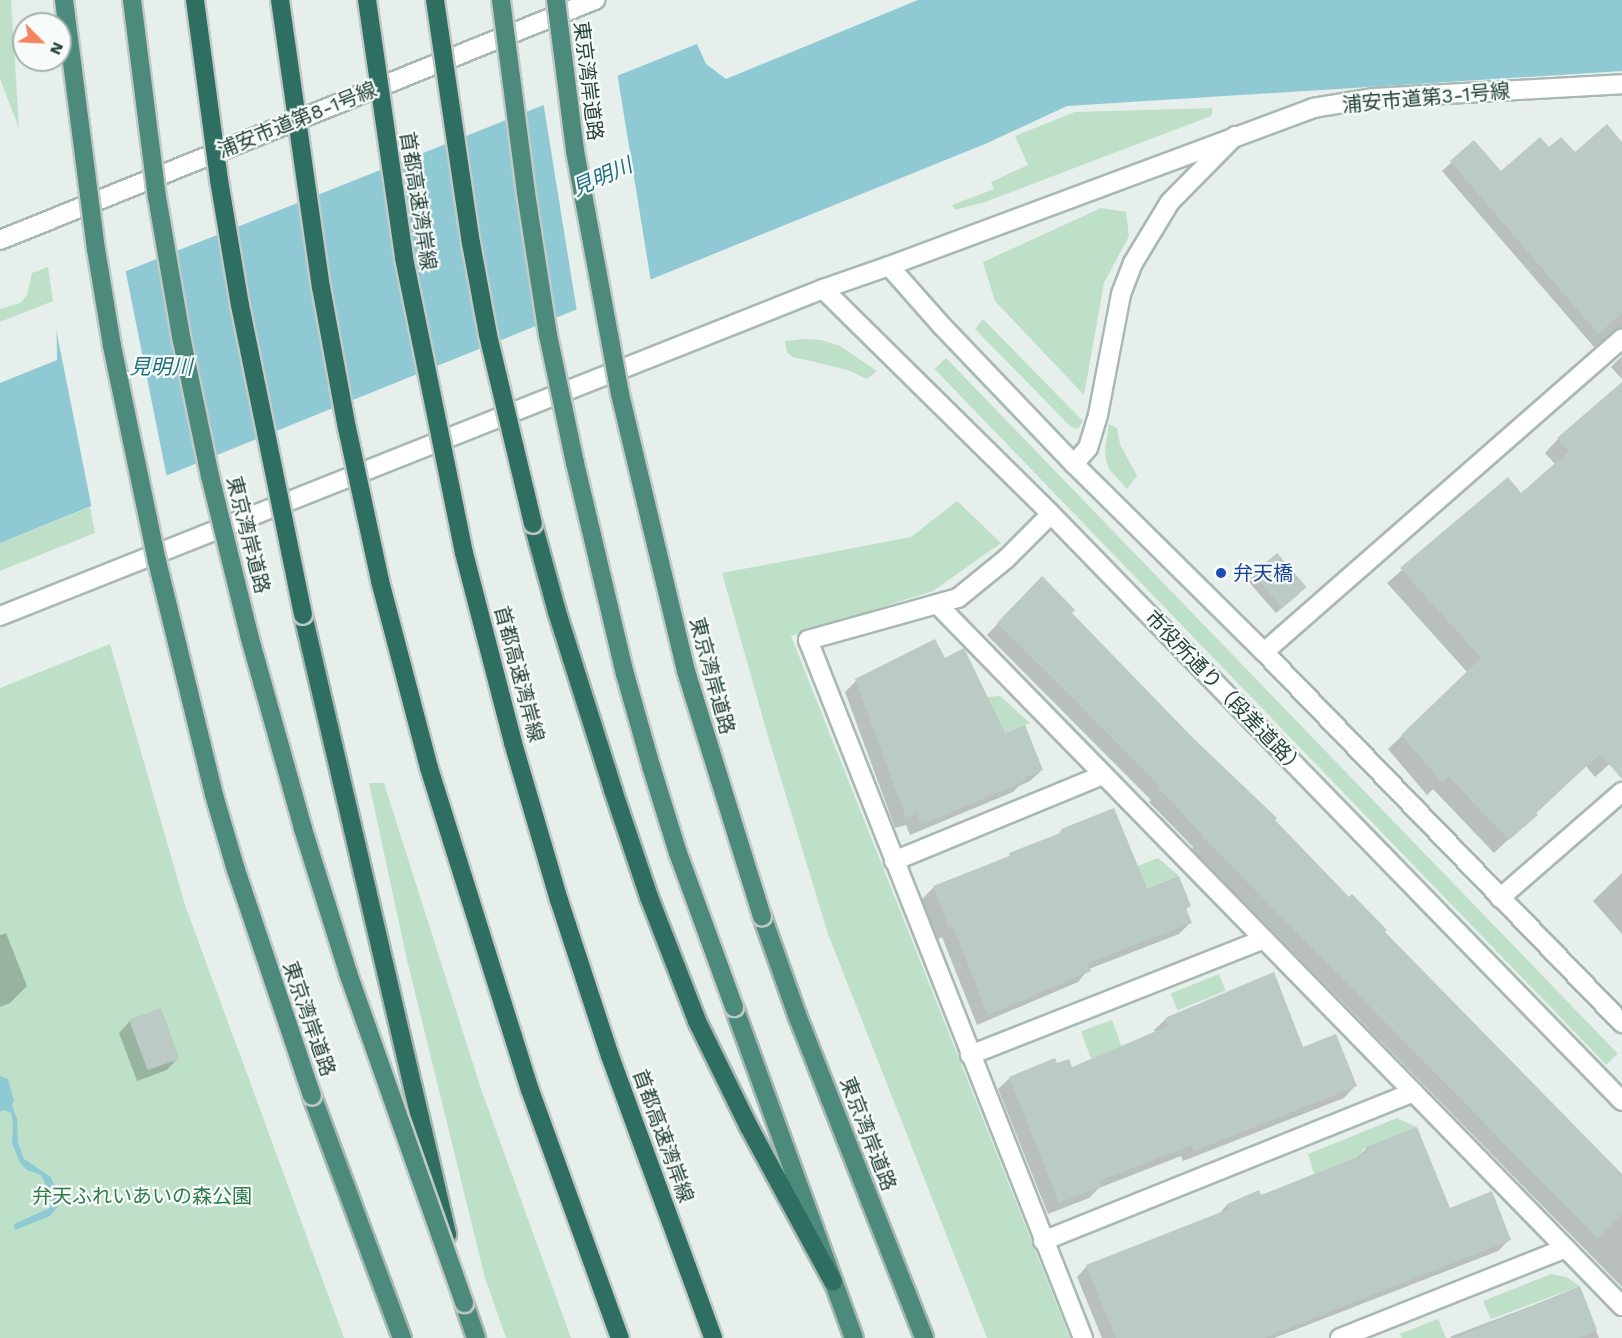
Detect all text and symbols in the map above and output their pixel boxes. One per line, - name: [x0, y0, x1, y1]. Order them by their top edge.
- north arrow: [12, 12, 72, 72]
- street label: 東京湾岸道路: [569, 20, 607, 142]
- text: N: [46, 39, 68, 58]
- street label: 浦安市道第8-1号線: [214, 77, 380, 163]
- street label: 浦安市道第3-1号線: [1341, 79, 1511, 117]
- street label: 首都高速湾岸線: [395, 130, 441, 272]
- water label: 見明川: [568, 153, 636, 201]
- water label: 見明川: [130, 354, 192, 380]
- street label: 東京湾岸道路: [222, 474, 274, 596]
- place label: 弁天橋: [1233, 561, 1293, 585]
- marker: 弁天橋: [1214, 566, 1228, 580]
- street label: 首都高速湾岸線: [489, 603, 549, 745]
- street label: 市役所通り（段差道路）: [1140, 606, 1310, 780]
- street label: 東京湾岸道路: [685, 615, 739, 737]
- street label: 東京湾岸道路: [278, 958, 340, 1080]
- street label: 首都高速湾岸線: [628, 1066, 698, 1206]
- street label: 東京湾岸道路: [835, 1074, 901, 1194]
- park label: 弁天ふれいあいの森公園: [32, 1184, 252, 1208]

